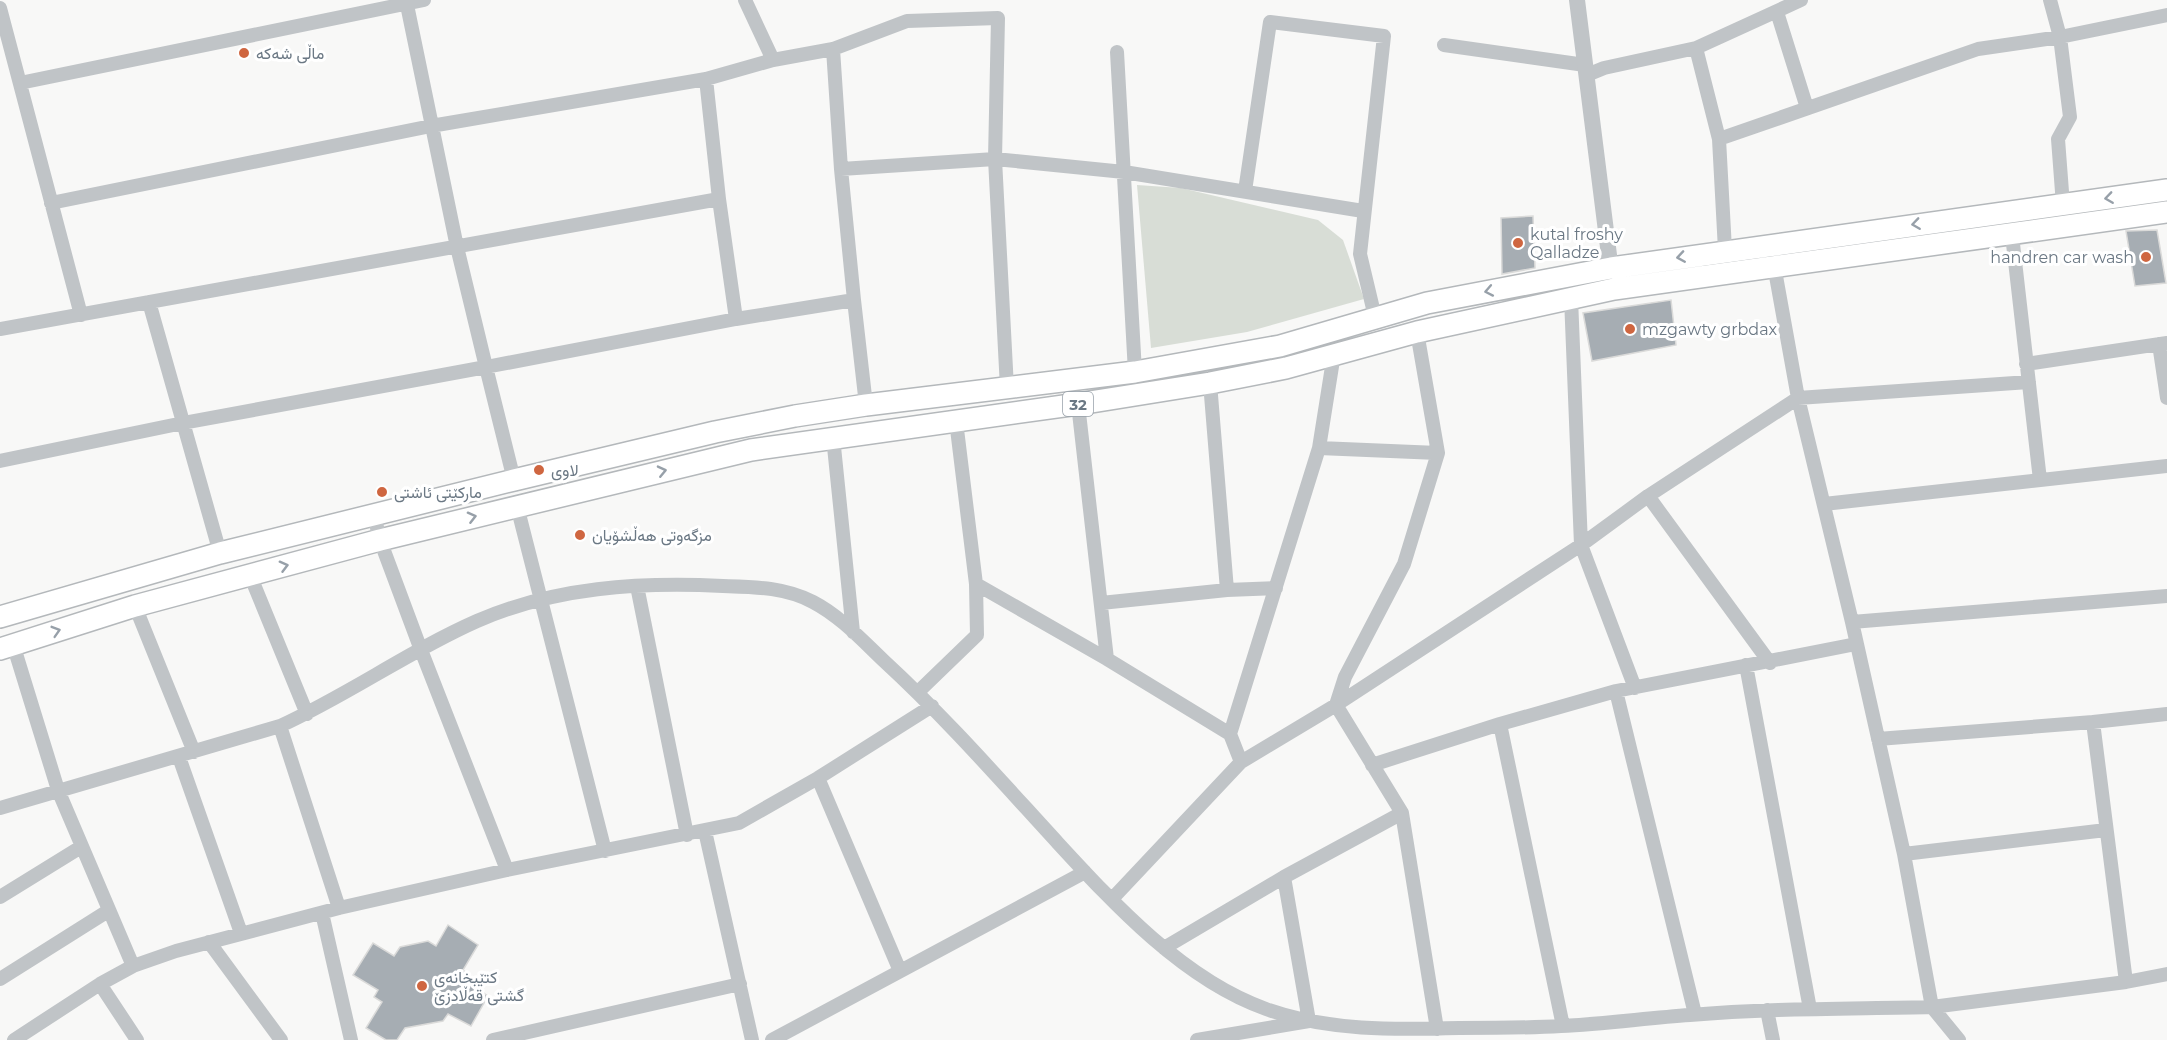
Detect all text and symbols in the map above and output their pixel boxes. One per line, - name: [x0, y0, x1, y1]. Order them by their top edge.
- place label: ماڵی شەکە: [256, 44, 324, 64]
- marker: ماڵی شەکە: [237, 46, 251, 60]
- one-way arrow: [2104, 192, 2114, 204]
- one-way arrow: [1911, 218, 1920, 230]
- place label: kutal froshy Qalladze: [1530, 225, 1623, 262]
- marker: kutal froshy Qalladze: [1511, 236, 1525, 250]
- place label: handren car wash: [1990, 248, 2134, 267]
- one-way arrow: [1676, 250, 1686, 263]
- marker: handren car wash: [2139, 250, 2153, 264]
- one-way arrow: [1484, 284, 1494, 297]
- place label: mzgawty grbdax: [1642, 320, 1778, 339]
- marker: mzgawty grbdax: [1623, 322, 1637, 336]
- road number: 32: [1063, 392, 1093, 416]
- place label: لاوی: [551, 461, 579, 481]
- marker: لاوی: [532, 463, 546, 477]
- one-way arrow: [657, 466, 667, 479]
- place label: مارکێتی ئاشتی: [394, 483, 482, 503]
- marker: مارکێتی ئاشتی: [375, 485, 389, 499]
- one-way arrow: [467, 511, 477, 524]
- place label: مزگەوتی ھەڵشۆیان: [592, 526, 712, 546]
- marker: مزگەوتی ھەڵشۆیان: [573, 528, 587, 542]
- one-way arrow: [278, 561, 289, 573]
- one-way arrow: [50, 626, 61, 638]
- place label: کتێبخانەی گشتی قەڵادزێ: [434, 968, 524, 1006]
- marker: کتێبخانەی گشتی قەڵادزێ: [415, 979, 429, 993]

